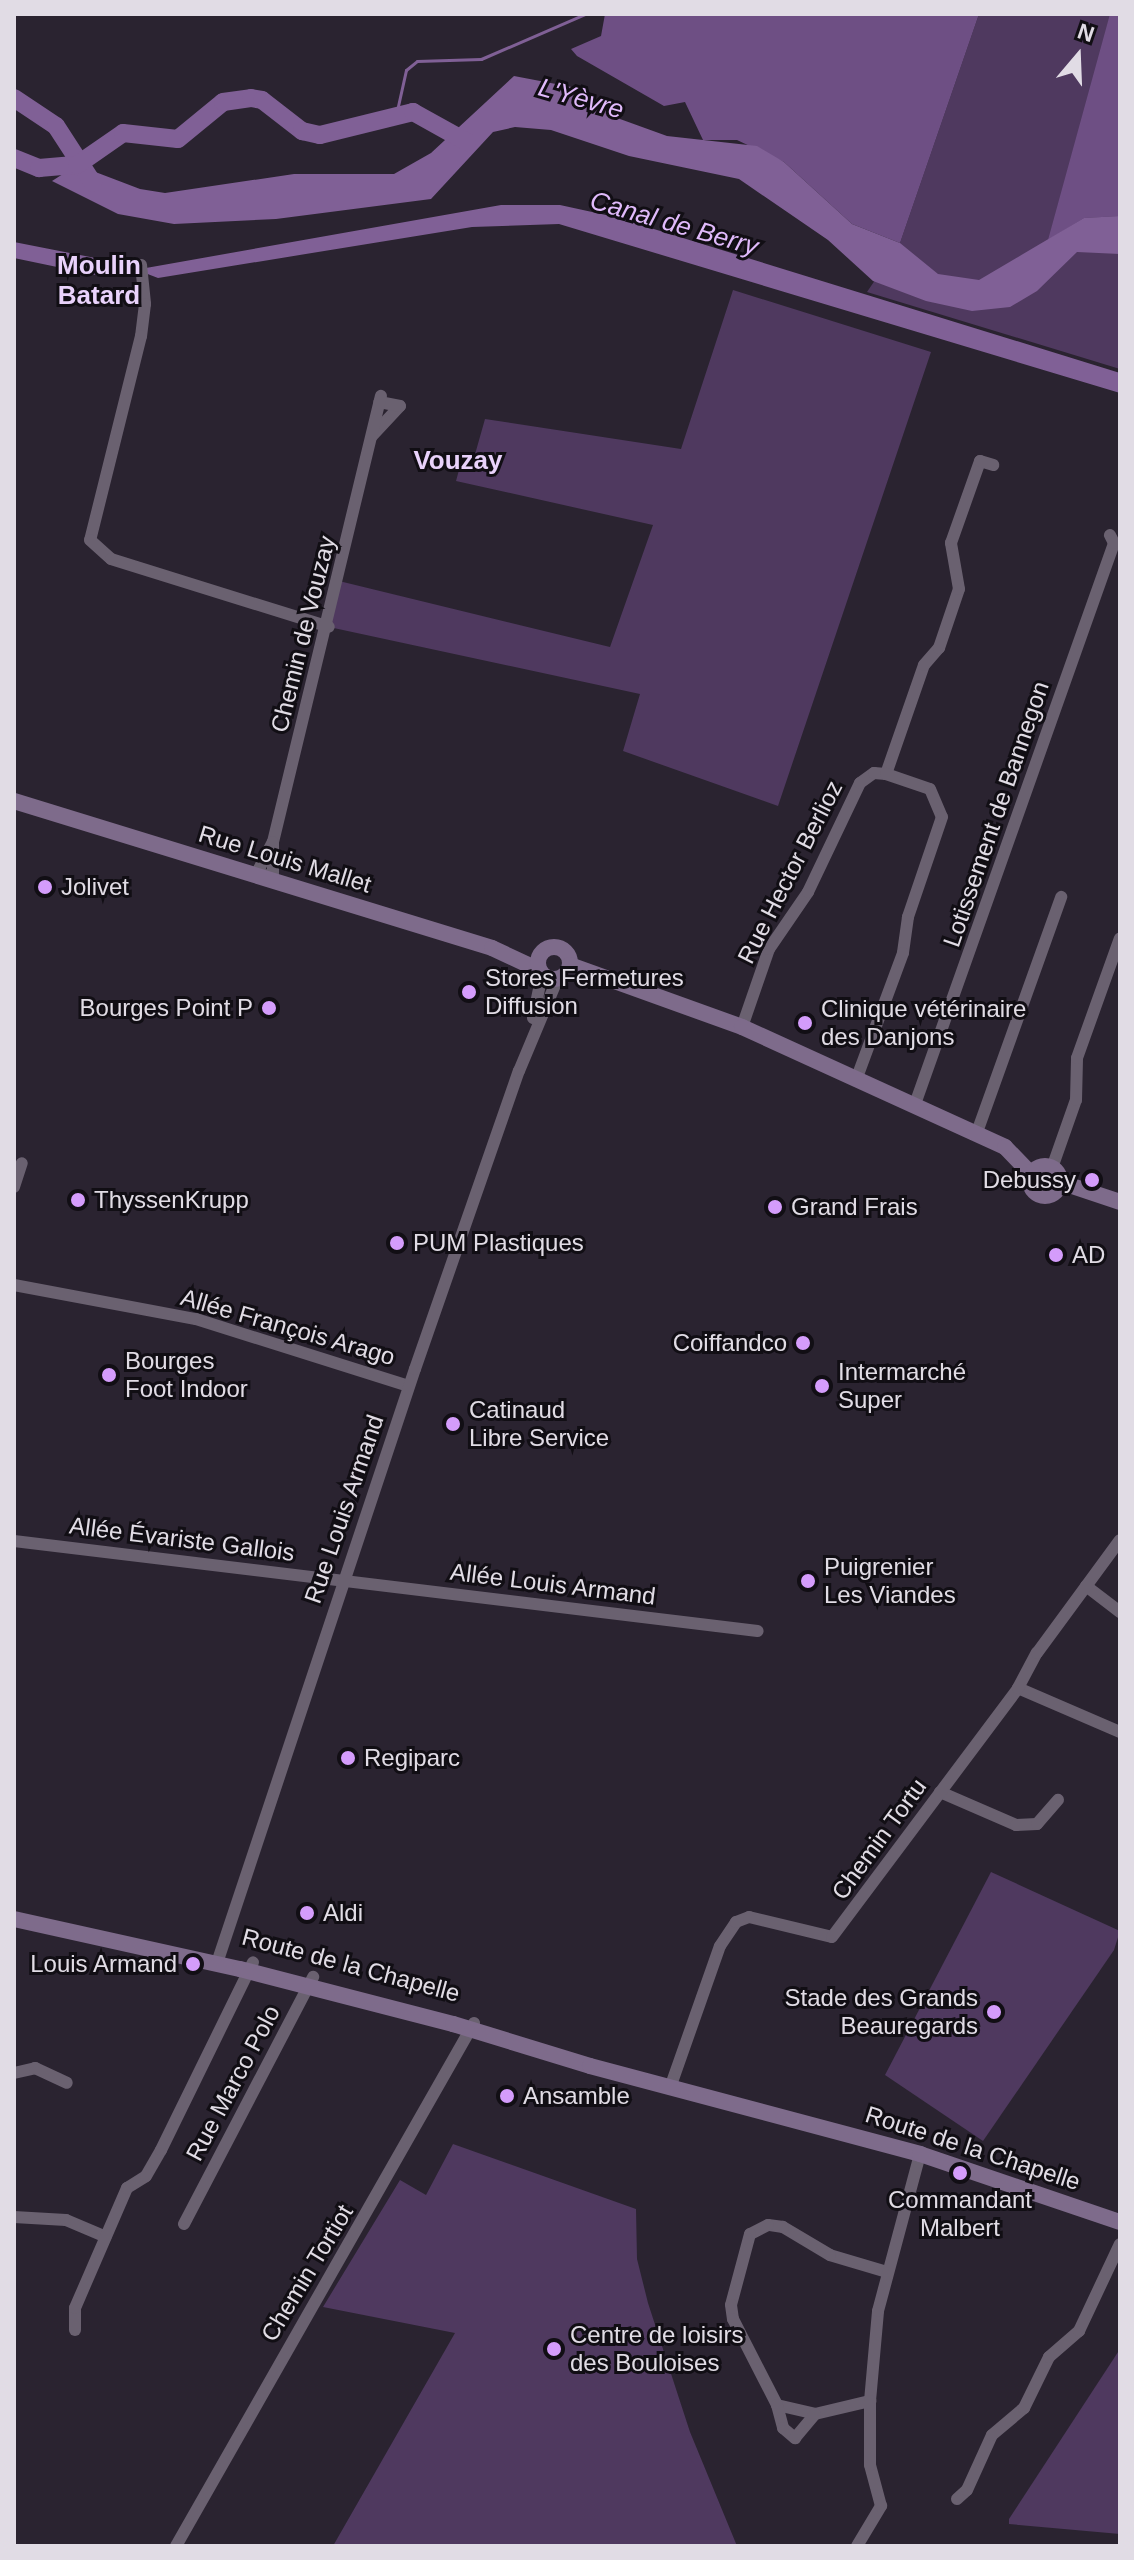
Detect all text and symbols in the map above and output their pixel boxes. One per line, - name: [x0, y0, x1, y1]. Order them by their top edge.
- north arrow: [1038, 16, 1118, 96]
- text: N: [1074, 18, 1098, 47]
- water label: L'Yèvre: [535, 72, 627, 126]
- water label: Canal de Berry: [586, 185, 762, 263]
- district label: Moulin Batard: [57, 250, 141, 312]
- district label: Vouzay: [413, 445, 503, 477]
- street label: Chemin de Vouzay: [265, 533, 341, 735]
- street label: Lotissement de Bannegon: [937, 677, 1055, 951]
- street label: Rue Hector Berlioz: [731, 776, 849, 968]
- street label: Rue Louis Mallet: [195, 819, 375, 899]
- place label: Jolivet: [61, 873, 129, 901]
- marker: Jolivet: [36, 878, 54, 896]
- place label: Stores Fermetures Diffusion: [485, 964, 684, 1020]
- marker: Stores Fermetures Diffusion: [460, 983, 478, 1001]
- place label: Bourges Point P: [80, 994, 253, 1022]
- place label: Clinique vétérinaire des Danjons: [821, 995, 1026, 1051]
- marker: Bourges Point P: [260, 999, 278, 1017]
- marker: Clinique vétérinaire des Danjons: [796, 1014, 814, 1032]
- place label: Debussy: [983, 1166, 1076, 1194]
- marker: Debussy: [1083, 1171, 1101, 1189]
- place label: ThyssenKrupp: [94, 1186, 249, 1214]
- marker: ThyssenKrupp: [69, 1191, 87, 1209]
- place label: Grand Frais: [791, 1193, 918, 1221]
- marker: Grand Frais: [766, 1198, 784, 1216]
- place label: PUM Plastiques: [413, 1229, 584, 1257]
- marker: PUM Plastiques: [388, 1234, 406, 1252]
- place label: AD: [1072, 1241, 1105, 1269]
- marker: AD: [1047, 1246, 1065, 1264]
- street label: Allée François Arago: [177, 1282, 399, 1372]
- place label: Coiffandco: [673, 1329, 787, 1357]
- marker: Coiffandco: [794, 1334, 812, 1352]
- place label: Bourges Foot Indoor: [125, 1347, 248, 1403]
- place label: Intermarché Super: [838, 1358, 966, 1414]
- marker: Bourges Foot Indoor: [100, 1366, 118, 1384]
- marker: Intermarché Super: [813, 1377, 831, 1395]
- place label: Catinaud Libre Service: [469, 1396, 609, 1452]
- street label: Rue Louis Armand: [298, 1410, 390, 1608]
- marker: Catinaud Libre Service: [444, 1415, 462, 1433]
- street label: Allée Évariste Gallois: [68, 1511, 296, 1567]
- place label: Puigrenier Les Viandes: [824, 1553, 956, 1609]
- street label: Allée Louis Armand: [448, 1557, 658, 1611]
- marker: Puigrenier Les Viandes: [799, 1572, 817, 1590]
- place label: Regiparc: [364, 1744, 460, 1772]
- marker: Regiparc: [339, 1749, 357, 1767]
- street label: Chemin Tortu: [825, 1773, 933, 1905]
- place label: Aldi: [323, 1899, 363, 1927]
- marker: Aldi: [298, 1904, 316, 1922]
- street label: Route de la Chapelle: [239, 1922, 463, 2008]
- place label: Louis Armand: [29, 1950, 177, 1978]
- marker: Louis Armand: [184, 1955, 202, 1973]
- place label: Stade des Grands Beauregards: [785, 1984, 978, 2040]
- street label: Rue Marco Polo: [180, 2000, 286, 2166]
- marker: Stade des Grands Beauregards: [985, 2003, 1003, 2021]
- place label: Ansamble: [523, 2082, 630, 2110]
- marker: Ansamble: [498, 2087, 516, 2105]
- street label: Route de la Chapelle: [862, 2100, 1084, 2196]
- marker: Commandant Malbert: [951, 2164, 969, 2182]
- place label: Commandant Malbert: [888, 2186, 1032, 2242]
- street label: Chemin Tortiot: [255, 2199, 359, 2347]
- place label: Centre de loisirs des Bouloises: [570, 2321, 743, 2377]
- marker: Centre de loisirs des Bouloises: [545, 2340, 563, 2358]

